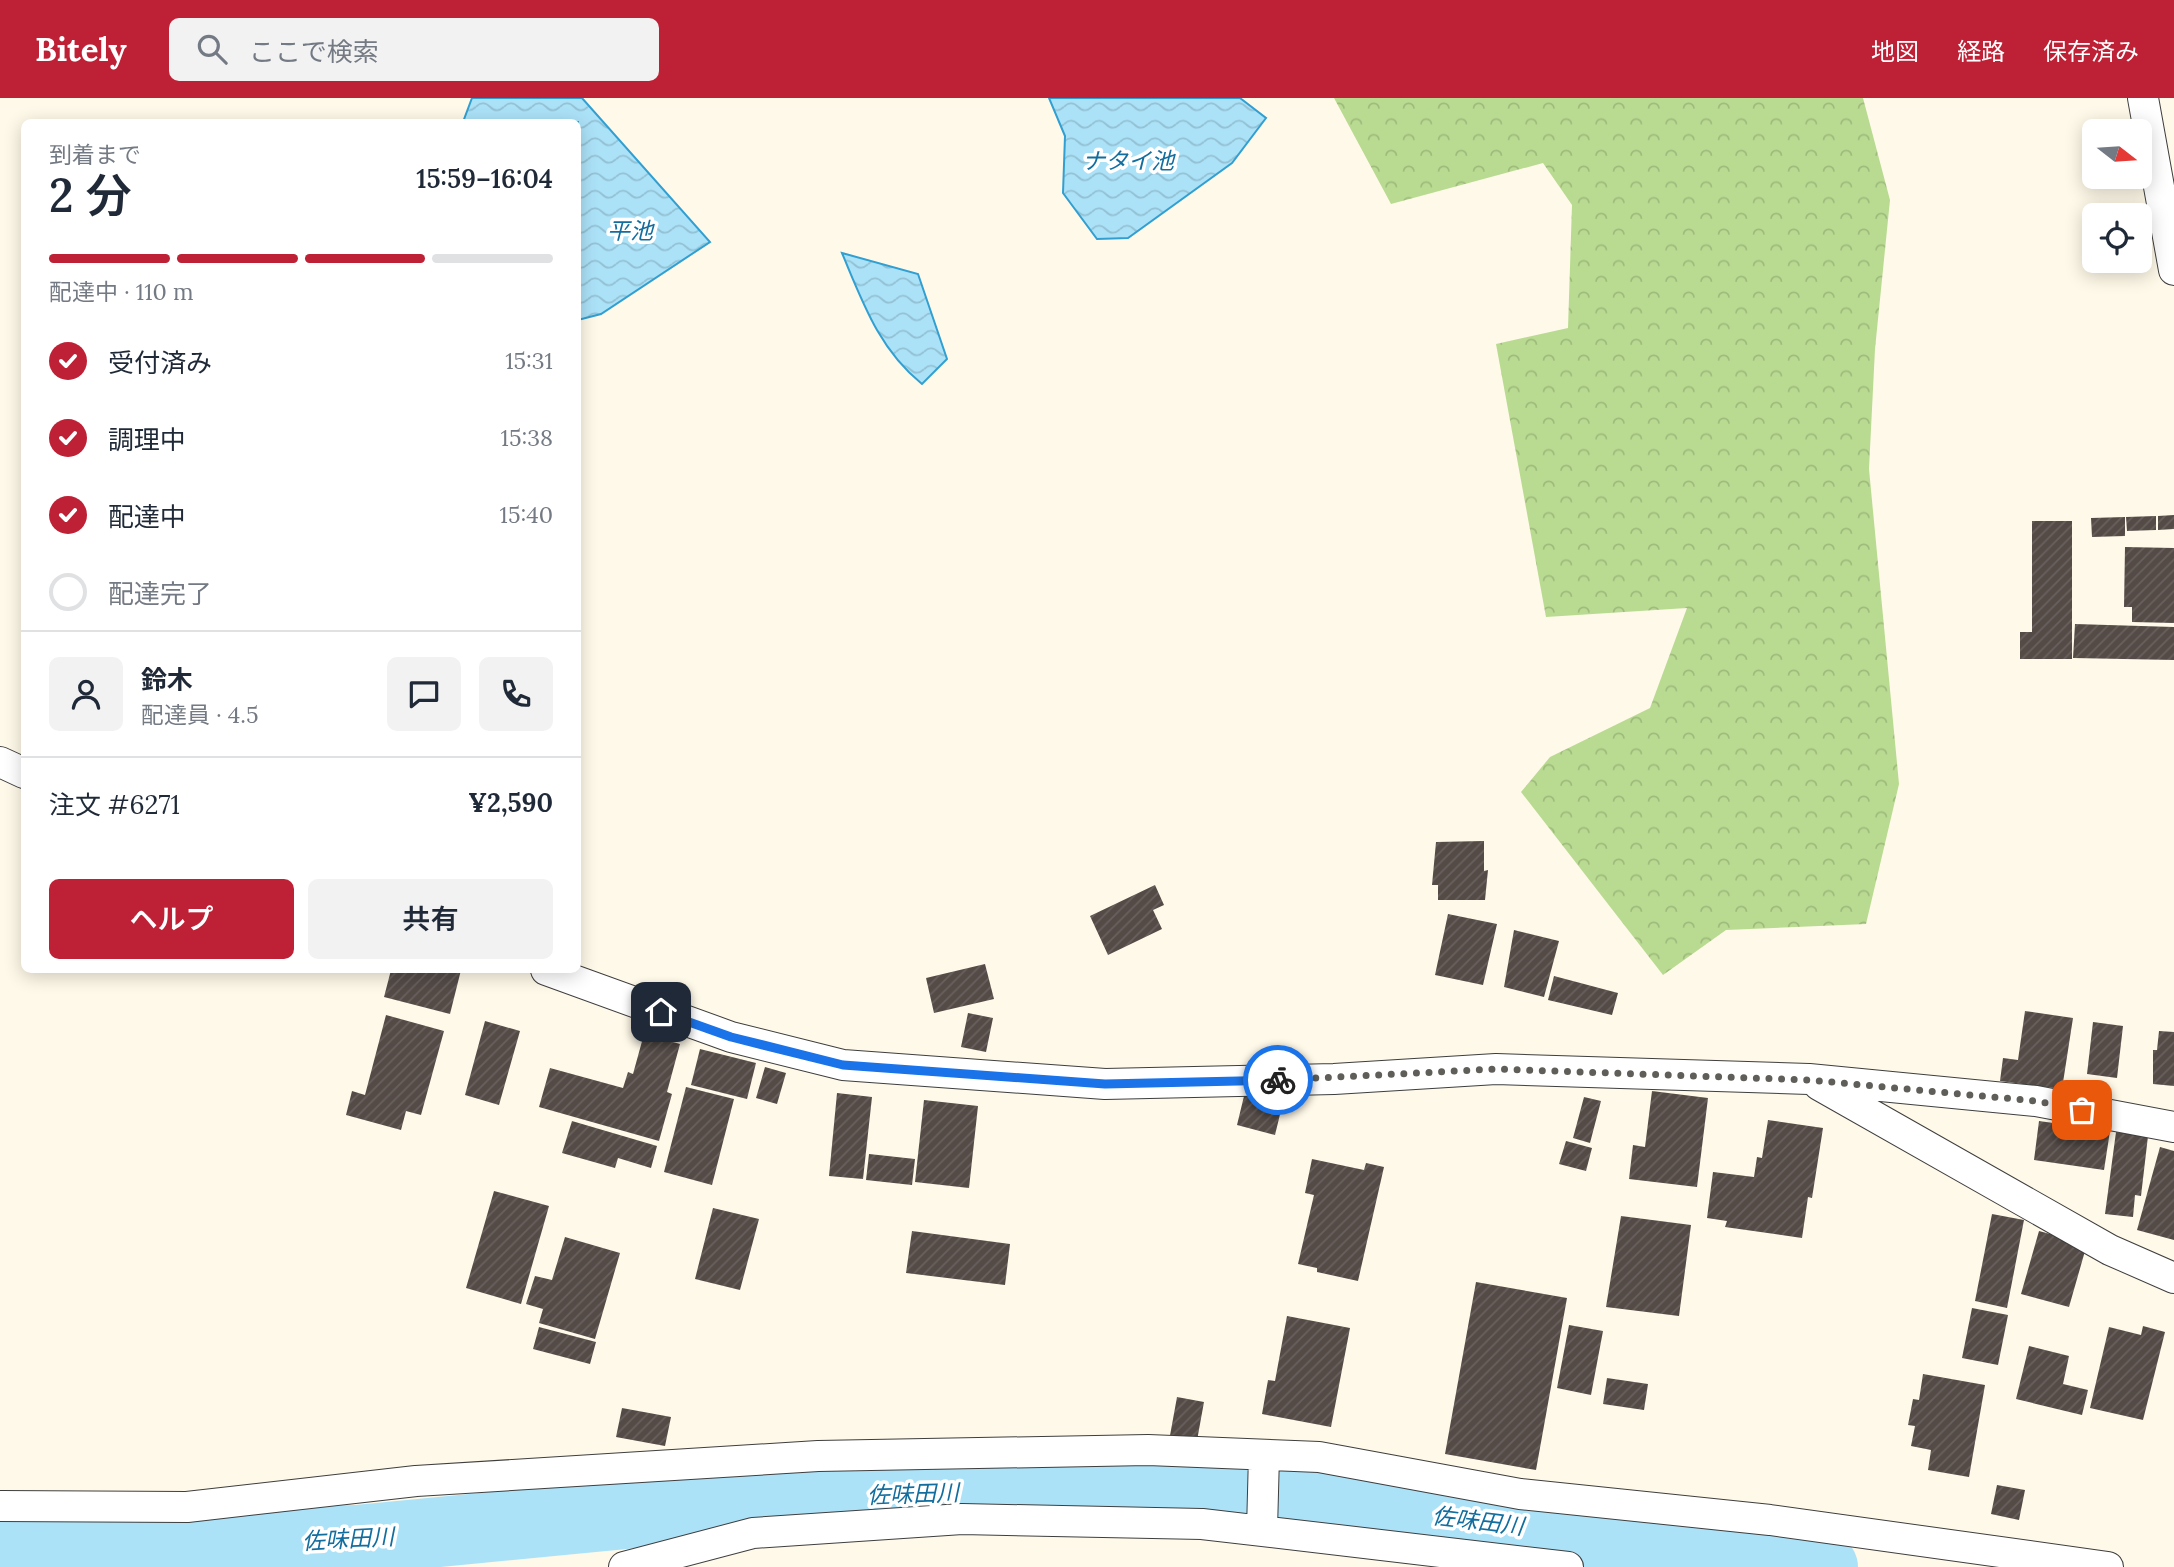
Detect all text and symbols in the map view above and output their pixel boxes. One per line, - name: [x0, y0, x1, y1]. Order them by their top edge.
- search box: [169, 18, 659, 81]
- text: Bitely: [35, 28, 127, 70]
- icon: search: [193, 30, 231, 68]
- text: ここで検索: [249, 35, 379, 68]
- text: 地図: [1871, 36, 1919, 67]
- text: 経路: [1957, 36, 2005, 67]
- text: 保存済み: [2043, 36, 2139, 67]
- north arrow: [2082, 119, 2152, 189]
- map controls: [2082, 119, 2152, 273]
- text: 到着まで: [49, 140, 141, 169]
- water label: ナタイ池: [1082, 146, 1176, 175]
- text: 15:59–16:04: [416, 162, 553, 195]
- text: 2 分: [49, 166, 132, 225]
- button: locate: [2082, 203, 2152, 273]
- water label: 平池: [607, 216, 655, 245]
- text: 配達中 · 110 m: [49, 277, 194, 306]
- icon: check: [49, 342, 87, 380]
- text: 受付済み: [108, 346, 212, 379]
- text: 15:31: [505, 346, 553, 375]
- icon: check: [49, 419, 87, 457]
- text: 調理中: [108, 423, 186, 456]
- text: 15:38: [501, 423, 553, 452]
- icon: check: [49, 496, 87, 534]
- text: 配達中: [108, 500, 186, 533]
- text: 15:40: [500, 500, 553, 529]
- text: 配達完了: [108, 577, 212, 610]
- button: person: [49, 657, 123, 731]
- button: chat: [387, 657, 461, 731]
- button: phone: [479, 657, 553, 731]
- text: 鈴木: [141, 663, 193, 696]
- text: 配達員 · 4.5: [141, 700, 259, 729]
- text: ¥2,590: [468, 786, 553, 819]
- text: 注文 #6271: [49, 788, 180, 821]
- button: ヘルプ: [49, 879, 294, 959]
- button: 共有: [308, 879, 553, 959]
- pin: [631, 982, 691, 1042]
- icon: home: [642, 993, 680, 1031]
- courier: [1243, 1045, 1313, 1115]
- icon: bike: [1259, 1061, 1297, 1099]
- pin: [2052, 1080, 2112, 1140]
- icon: bag: [2063, 1091, 2101, 1129]
- water label: 佐味田川: [867, 1477, 962, 1510]
- water label: 佐味田川: [1431, 1501, 1528, 1541]
- water label: 佐味田川: [301, 1521, 398, 1555]

